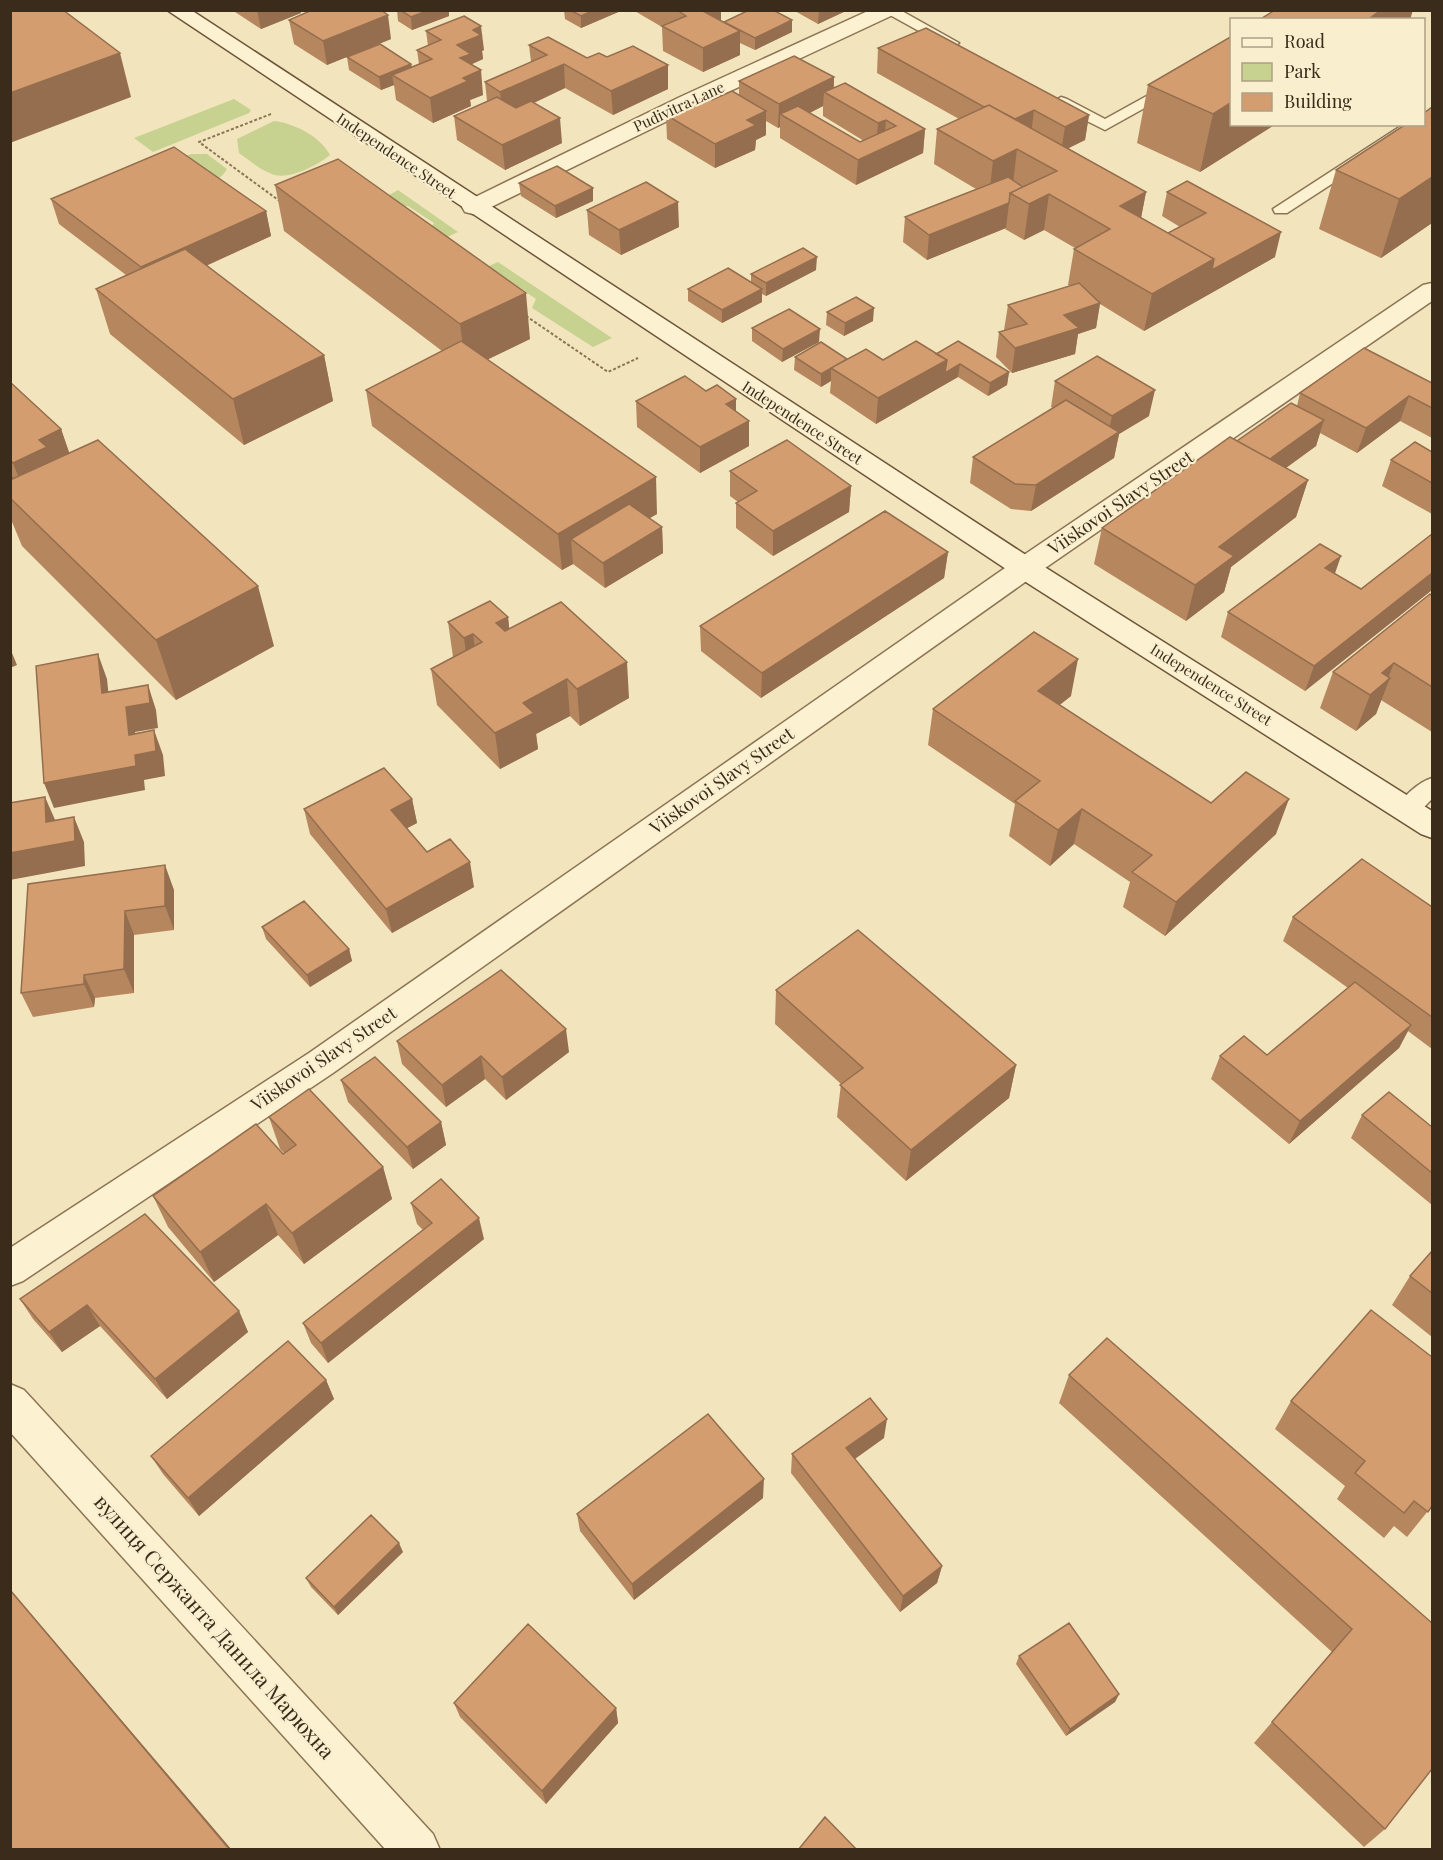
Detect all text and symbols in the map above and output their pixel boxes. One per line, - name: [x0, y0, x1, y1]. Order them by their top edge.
- legend: [1230, 18, 1425, 126]
- text: Road: [1284, 29, 1325, 53]
- text: Park: [1284, 59, 1321, 83]
- street label: Pudivitra Lane: [630, 76, 727, 136]
- text: Building: [1284, 89, 1352, 113]
- street label: Independence Street: [333, 108, 461, 203]
- street label: Independence Street: [738, 376, 867, 469]
- street label: Viiskovoi Slavy Street: [1042, 444, 1198, 560]
- street label: Independence Street: [1147, 639, 1277, 730]
- street label: Viiskovoi Slavy Street: [644, 721, 799, 840]
- street label: Viiskovoi Slavy Street: [245, 1000, 401, 1116]
- street label: вулиця Сержанта Данила Марюхна: [89, 1487, 342, 1764]

